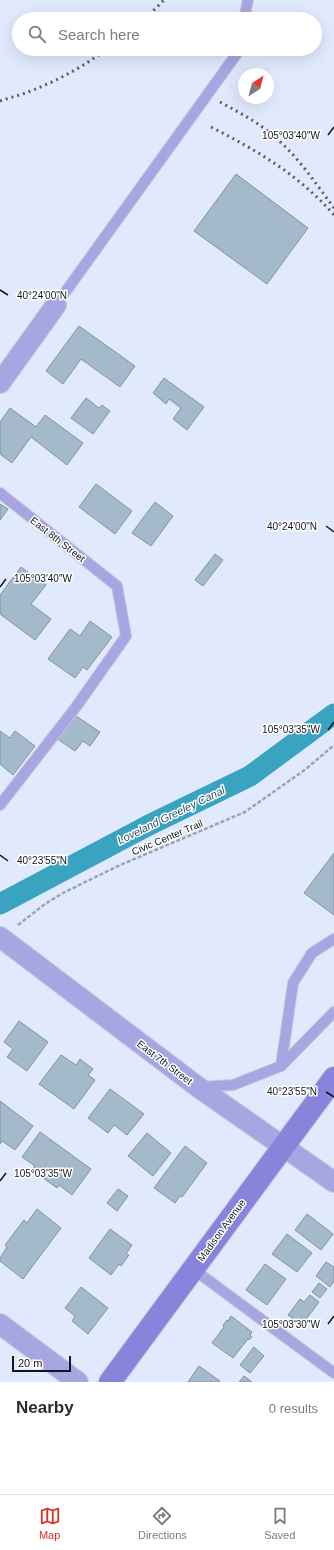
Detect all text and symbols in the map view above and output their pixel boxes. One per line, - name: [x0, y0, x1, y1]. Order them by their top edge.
- search box: [12, 12, 322, 56]
- icon: search: [26, 23, 48, 45]
- text: Search here: [58, 26, 140, 43]
- north arrow: [238, 68, 274, 104]
- text: 105°03'40"W: [262, 130, 320, 141]
- text: 40°24'00"N: [17, 290, 67, 301]
- street label: East 8th Street: [28, 515, 87, 564]
- text: 40°24'00"N: [267, 521, 317, 532]
- text: 105°03'40"W: [14, 573, 72, 584]
- text: 105°03'35"W: [262, 724, 320, 735]
- water label: Loveland Greeley Canal: [115, 783, 227, 846]
- street label: Civic Center Trail: [130, 818, 204, 857]
- text: 40°23'55"N: [17, 855, 67, 866]
- street label: East 7th Street: [135, 1038, 195, 1087]
- text: 40°23'55"N: [267, 1086, 317, 1097]
- text: 105°03'35"W: [14, 1168, 72, 1179]
- street label: Madison Avenue: [195, 1197, 248, 1263]
- text: 105°03'30"W: [262, 1319, 320, 1330]
- scale bar: [12, 1354, 71, 1373]
- text: 20 m: [18, 1357, 42, 1369]
- text: Nearby: [16, 1398, 74, 1417]
- text: 0 results: [269, 1401, 318, 1416]
- tab: Map: [39, 1505, 61, 1541]
- tab: Directions: [138, 1505, 187, 1541]
- tab: Saved: [264, 1505, 295, 1541]

